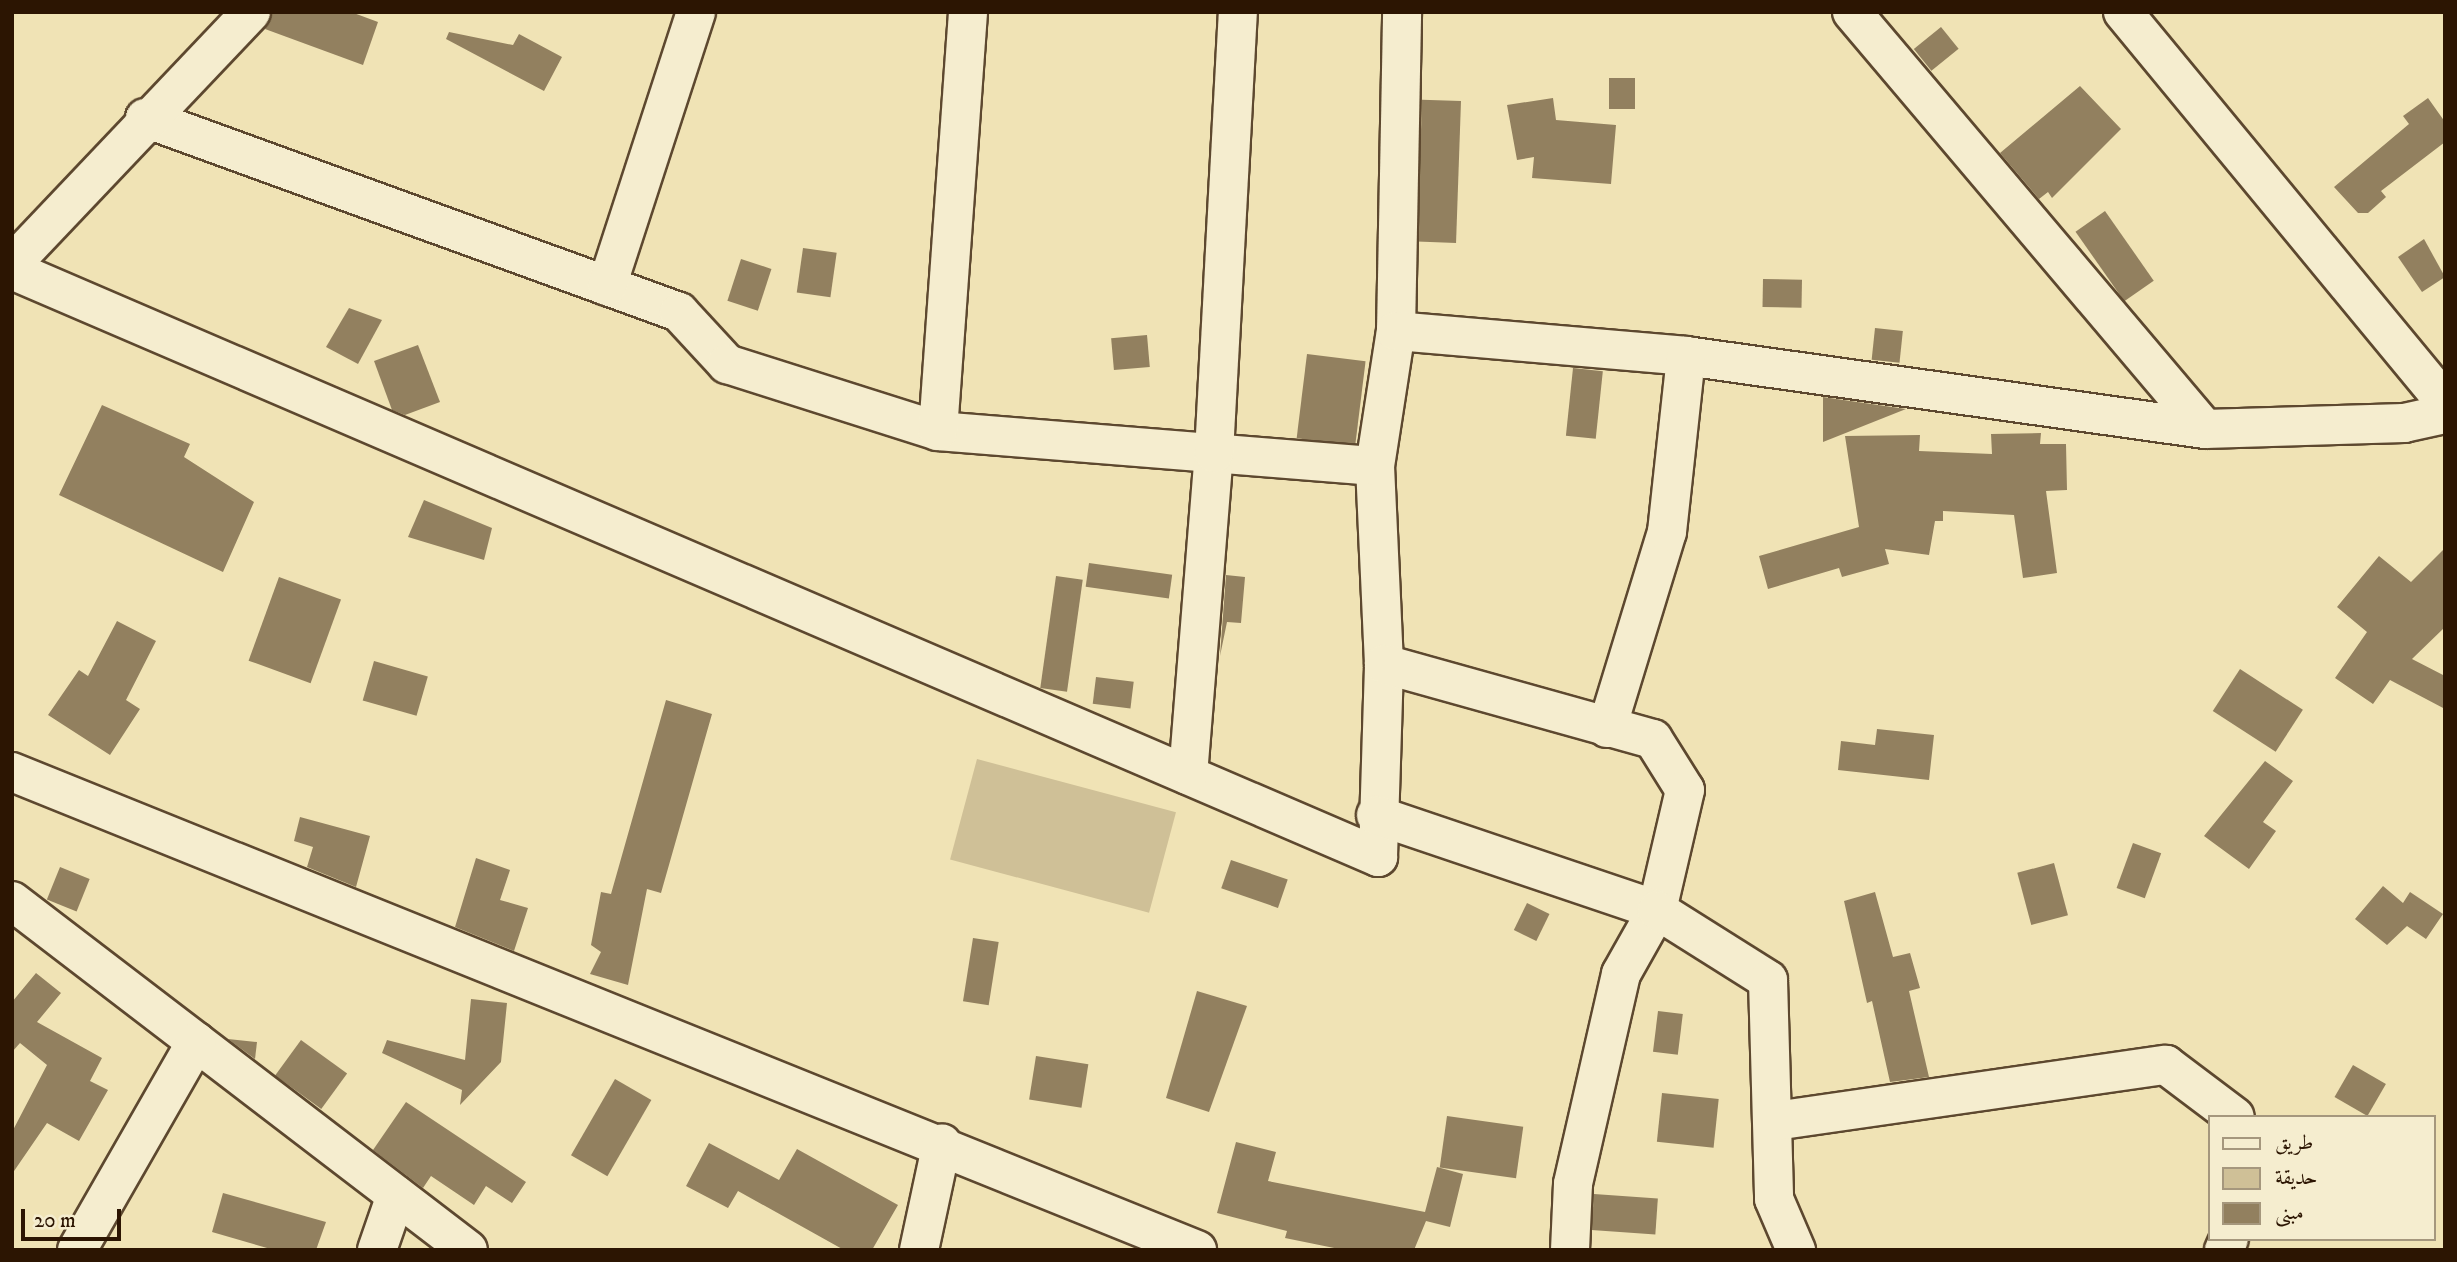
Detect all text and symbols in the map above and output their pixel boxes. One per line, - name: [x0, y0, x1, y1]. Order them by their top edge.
- legend: [2208, 1115, 2436, 1241]
- text: طريق: [2275, 1130, 2313, 1156]
- text: حديقة: [2275, 1165, 2318, 1191]
- scale bar: [24, 1196, 124, 1240]
- text: مبنى: [2275, 1200, 2304, 1226]
- text: 20 m: [34, 1208, 76, 1234]

